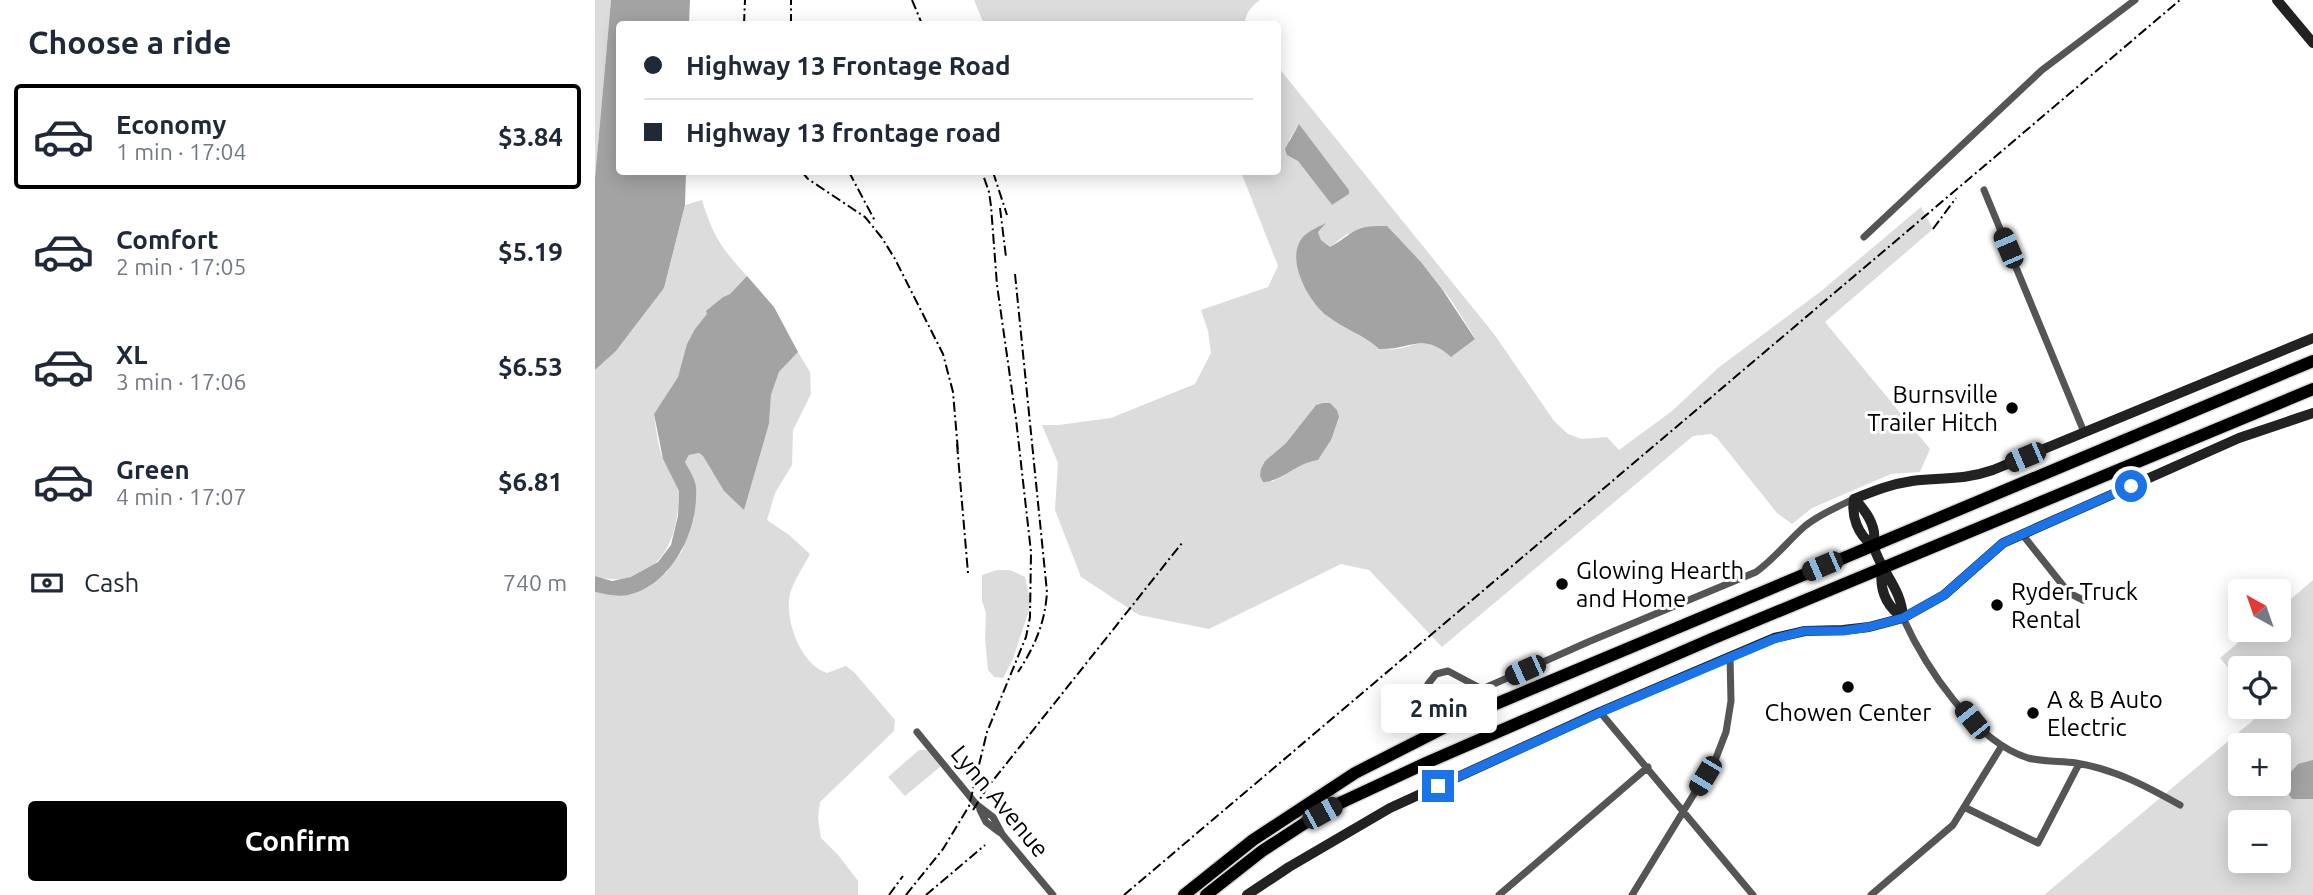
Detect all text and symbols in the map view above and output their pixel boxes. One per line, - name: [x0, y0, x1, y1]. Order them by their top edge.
- text: Choose a ride: [28, 24, 231, 60]
- text: Highway 13 Frontage Road: [686, 51, 1011, 80]
- icon: car: [32, 105, 95, 168]
- text: Economy: [116, 110, 226, 139]
- text: Highway 13 frontage road: [686, 118, 1001, 147]
- text: $3.84: [498, 122, 563, 151]
- text: 1 min · 17:04: [116, 139, 247, 164]
- icon: car: [32, 220, 95, 283]
- text: Comfort: [116, 225, 219, 254]
- car: [1991, 225, 2026, 271]
- text: $5.19: [498, 237, 563, 266]
- text: 2 min · 17:05: [116, 254, 247, 279]
- icon: car: [32, 335, 95, 398]
- text: XL: [116, 340, 147, 369]
- text: $6.53: [498, 352, 563, 381]
- text: 3 min · 17:06: [116, 369, 247, 394]
- place label: Burnsville Trailer Hitch: [1867, 381, 1998, 436]
- marker: Burnsville Trailer Hitch: [2004, 400, 2020, 416]
- car: [2002, 439, 2049, 475]
- icon: car: [32, 450, 95, 513]
- text: Green: [116, 455, 190, 484]
- text: $6.81: [498, 467, 563, 496]
- route start: [2115, 470, 2147, 502]
- text: 4 min · 17:07: [116, 484, 247, 509]
- car: [1799, 548, 1846, 584]
- place label: Glowing Hearth and Home: [1576, 557, 1744, 612]
- icon: cash: [28, 564, 66, 602]
- text: Cash: [84, 568, 139, 597]
- text: 740 m: [503, 570, 567, 595]
- marker: Glowing Hearth and Home: [1554, 576, 1570, 592]
- place label: Ryder Truck Rental: [2011, 578, 2138, 633]
- north arrow: [2228, 579, 2291, 642]
- map controls: [2228, 579, 2291, 873]
- marker: Ryder Truck Rental: [1989, 597, 2005, 613]
- car: [1502, 652, 1549, 688]
- button: locate: [2228, 656, 2291, 719]
- marker: Chowen Center: [1840, 679, 1856, 695]
- callout: 2 min: [1380, 684, 1496, 734]
- place label: A & B Auto Electric: [2047, 686, 2163, 741]
- text: 2 min: [1410, 696, 1468, 721]
- car: [1951, 697, 1994, 743]
- place label: Chowen Center: [1765, 699, 1931, 726]
- marker: A & B Auto Electric: [2025, 705, 2041, 721]
- button: +: [2228, 733, 2291, 796]
- street label: Lynn Avenue: [946, 740, 1054, 862]
- car: [1686, 753, 1725, 799]
- route end: [1422, 770, 1454, 802]
- car: [1299, 794, 1346, 832]
- button: Confirm: [28, 801, 567, 881]
- button: −: [2228, 810, 2291, 873]

